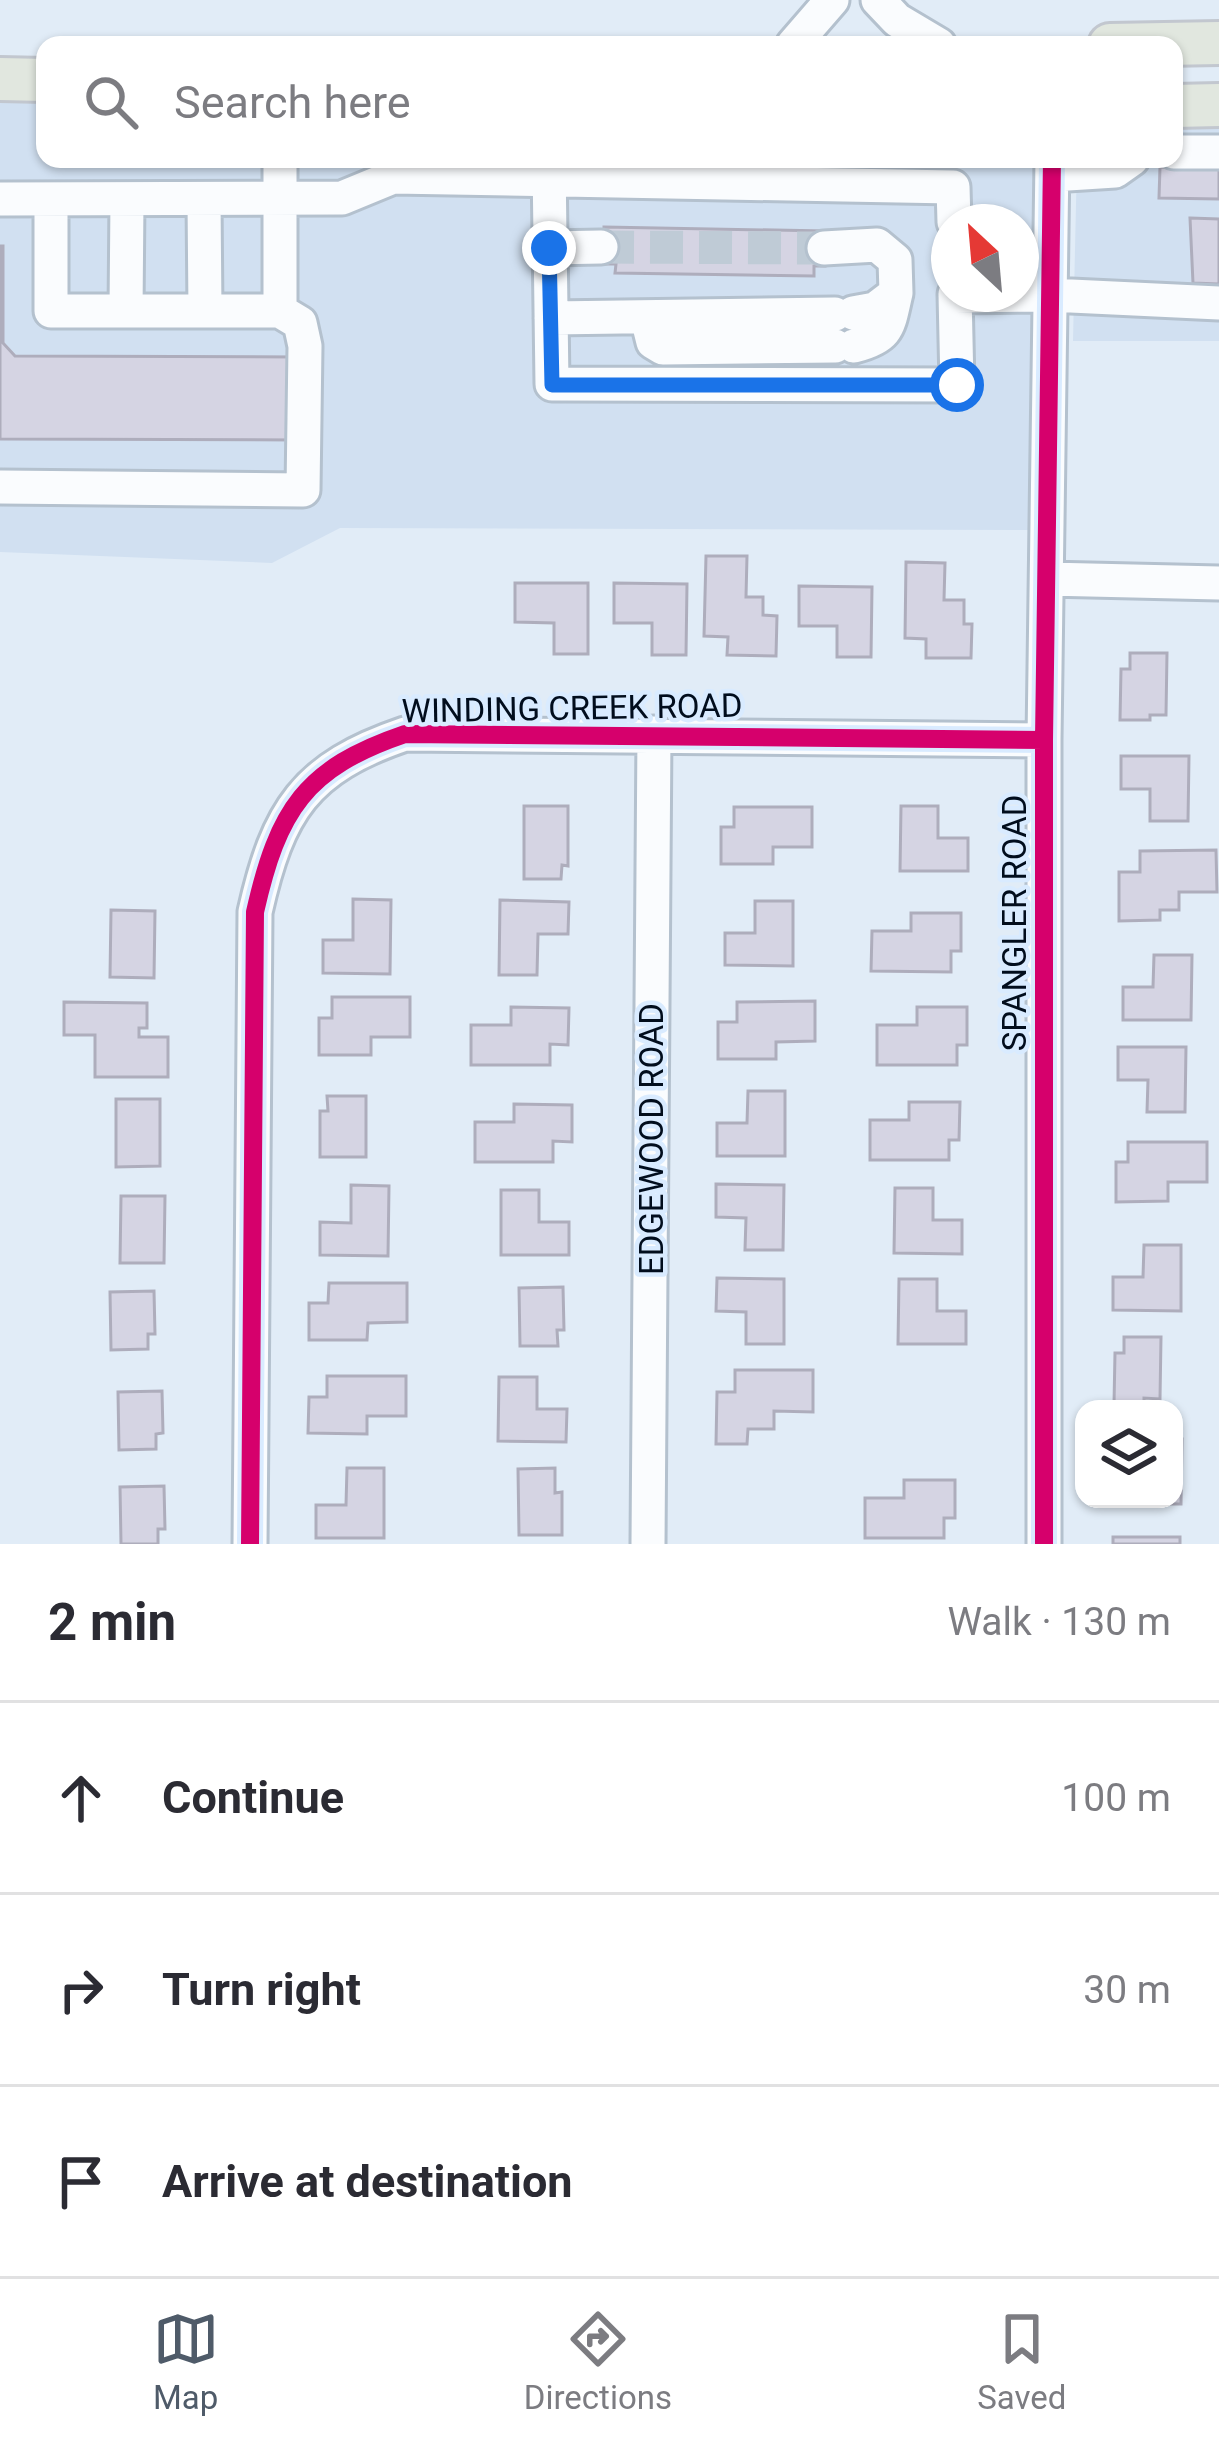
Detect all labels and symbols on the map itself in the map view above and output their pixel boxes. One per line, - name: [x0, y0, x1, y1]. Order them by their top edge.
- north arrow: [931, 204, 1039, 312]
- route end: [522, 221, 576, 275]
- route start: [930, 358, 984, 412]
- street label: WINDING CREEK ROAD: [401, 686, 743, 730]
- street label: SPANGLER ROAD: [995, 795, 1034, 1051]
- street label: EDGEWOOD ROAD: [632, 1003, 671, 1275]

